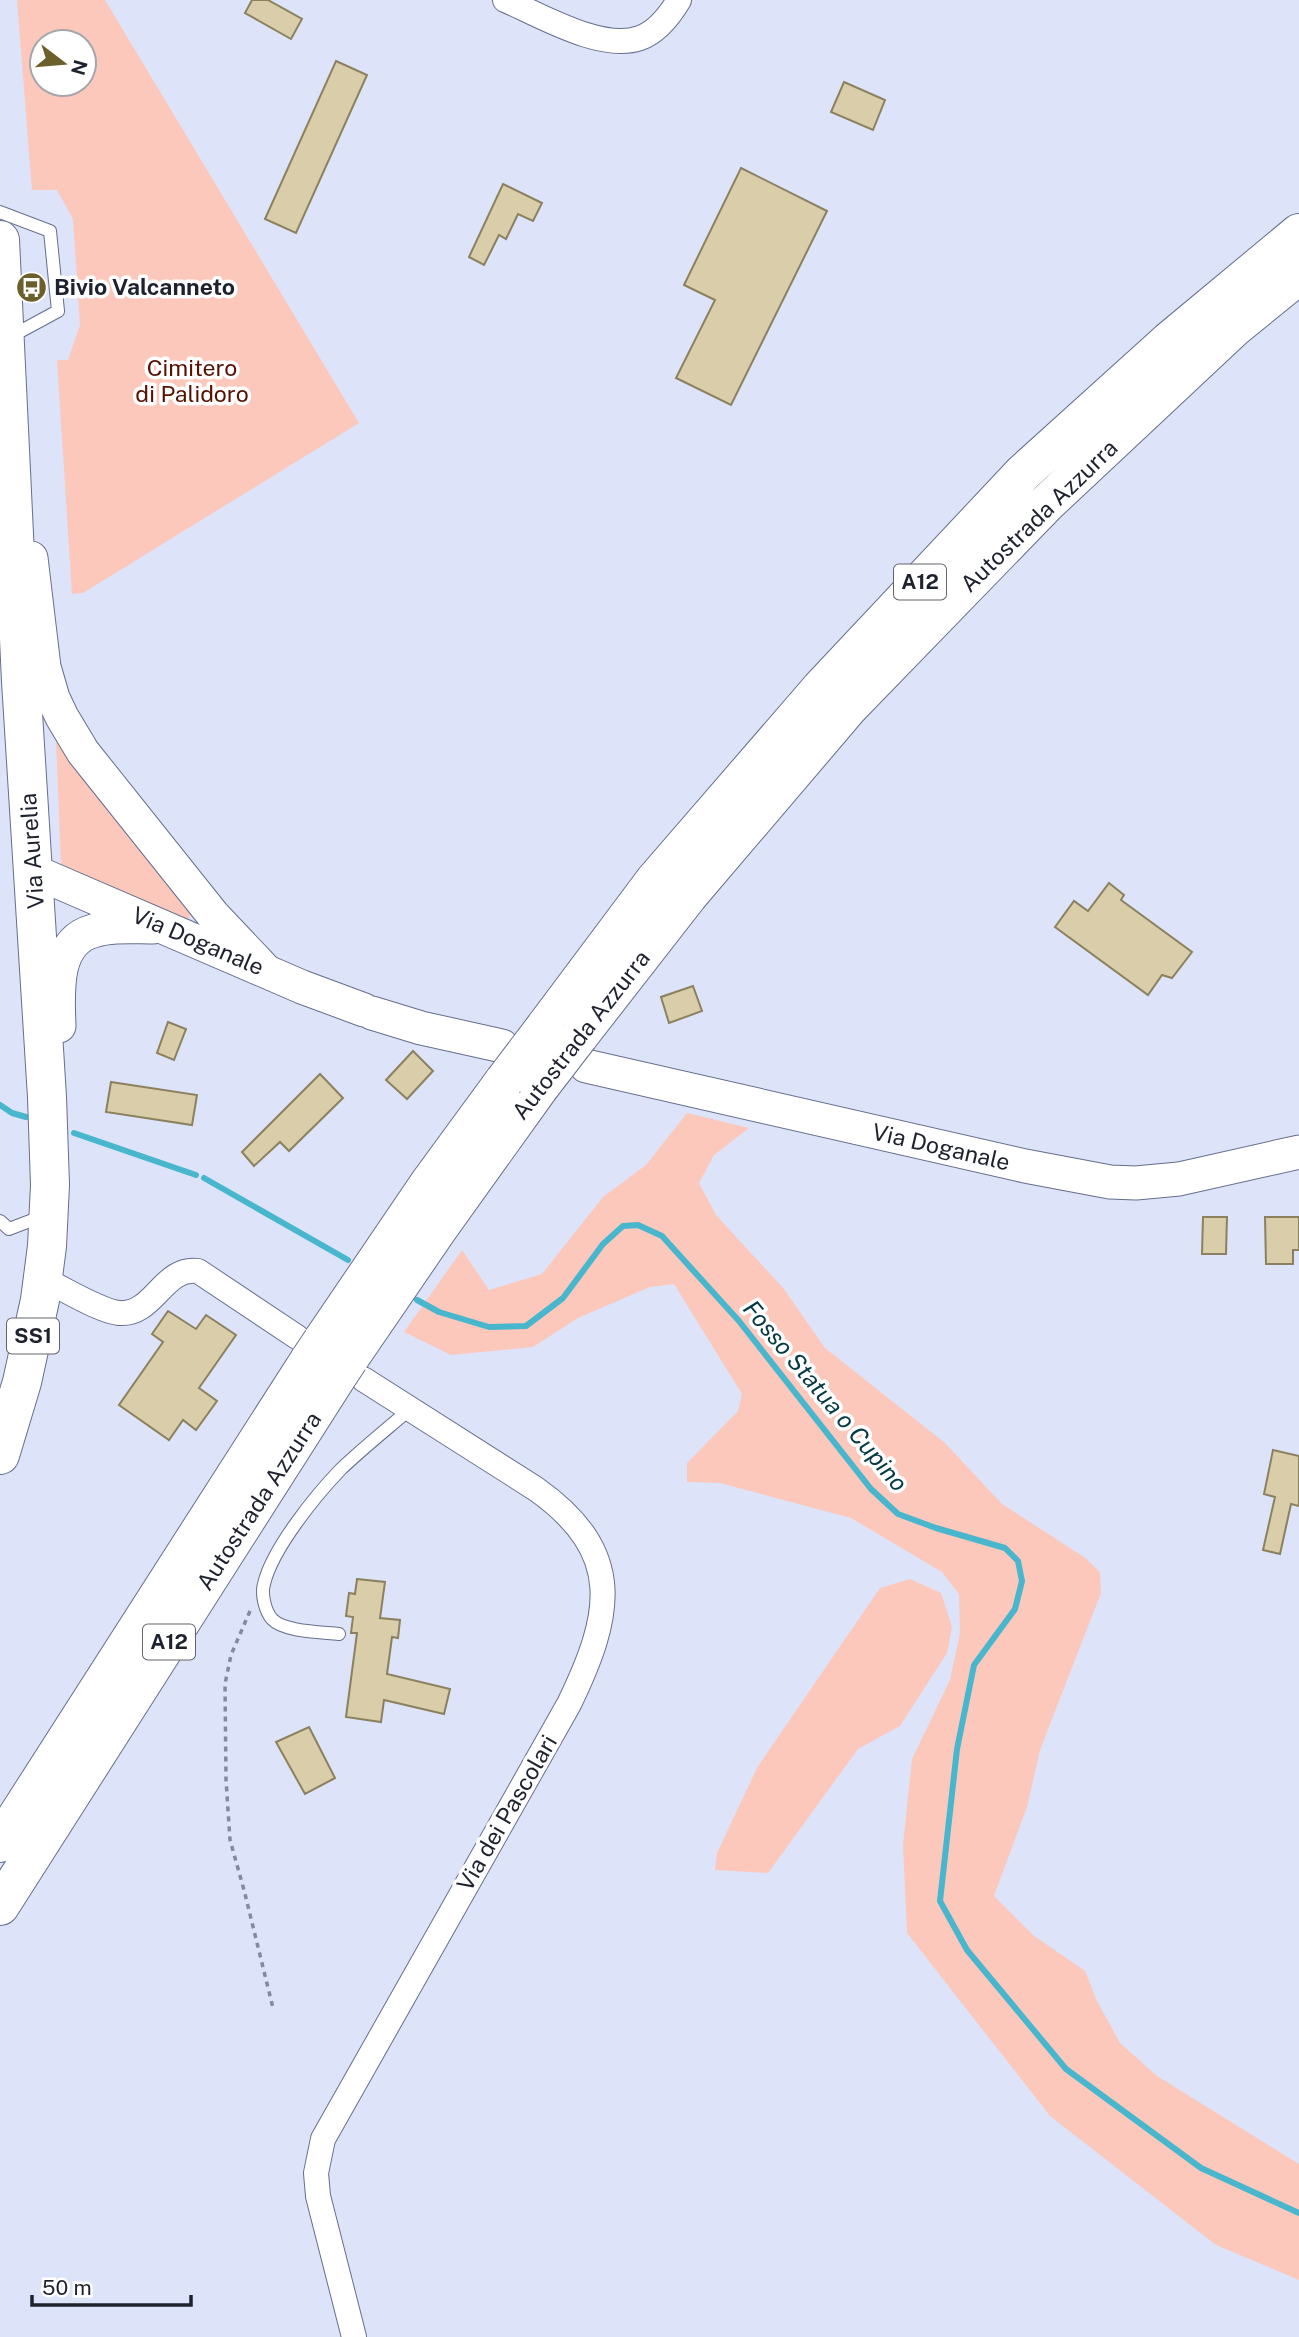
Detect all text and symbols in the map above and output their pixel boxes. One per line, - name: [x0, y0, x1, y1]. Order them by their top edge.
- north arrow: [28, 28, 98, 98]
- text: N: [67, 58, 92, 78]
- bus stop icon: Bivio Valcanneto: [14, 270, 48, 304]
- place label: Bivio Valcanneto: [54, 273, 235, 300]
- park label: Cimitero di Palidoro: [135, 354, 249, 407]
- street label: Autostrada Azzurra: [955, 434, 1123, 597]
- road number: A12: [894, 564, 946, 600]
- street label: Via Aurelia: [14, 792, 49, 910]
- street label: Via Doganale: [128, 901, 268, 980]
- street label: Autostrada Azzurra: [506, 945, 655, 1125]
- street label: Via Doganale: [870, 1118, 1013, 1175]
- water label: Fosso Statua o Cupino: [738, 1294, 914, 1496]
- road number: SS1: [7, 1318, 59, 1354]
- street label: Autostrada Azzurra: [191, 1406, 326, 1595]
- road number: A12: [143, 1624, 195, 1660]
- street label: Via dei Pascolari: [451, 1730, 562, 1896]
- scale bar: [32, 2264, 191, 2308]
- text: 50 m: [42, 2275, 92, 2300]

